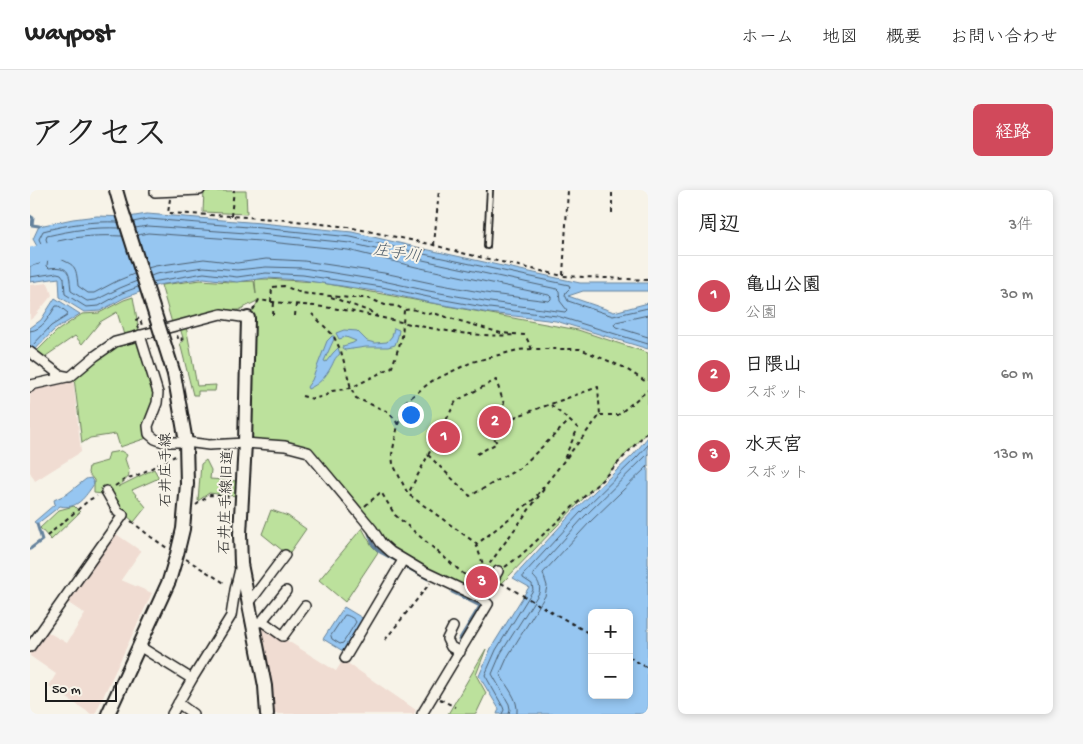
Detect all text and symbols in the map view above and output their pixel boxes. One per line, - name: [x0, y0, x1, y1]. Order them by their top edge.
- text: Waypost: [25, 20, 113, 49]
- text: ホーム: [741, 28, 794, 49]
- text: 地図: [822, 28, 858, 49]
- text: 概要: [886, 28, 922, 49]
- text: お問い合わせ: [950, 28, 1058, 49]
- button: 経路: [973, 104, 1053, 156]
- text: アクセス: [30, 117, 168, 158]
- text: 周辺: [698, 214, 740, 239]
- text: 3件: [1009, 217, 1033, 236]
- water label: 庄手川: [372, 240, 423, 268]
- text: 亀山公園: [745, 275, 821, 298]
- text: 1: [711, 286, 717, 305]
- text: 30 m: [1000, 286, 1033, 305]
- text: 公園: [745, 305, 777, 324]
- text: 日隈山: [745, 355, 802, 378]
- text: 2: [710, 366, 718, 385]
- text: 60 m: [1001, 366, 1033, 385]
- text: スポット: [745, 385, 809, 404]
- your location: [398, 402, 424, 428]
- pin: 2: [479, 403, 511, 441]
- pin: 1: [428, 418, 460, 456]
- street label: 石井庄手線: [157, 432, 176, 508]
- text: 水天宮: [745, 435, 802, 458]
- text: 3: [710, 446, 718, 465]
- text: 130 m: [994, 446, 1033, 465]
- street label: 石井庄手線旧道: [215, 449, 238, 555]
- text: スポット: [745, 465, 809, 484]
- pin: 3: [466, 563, 498, 601]
- map controls: [588, 609, 633, 699]
- button: +: [588, 609, 633, 654]
- button: −: [588, 654, 633, 699]
- scale bar: [45, 679, 118, 702]
- text: 50 m: [52, 682, 81, 699]

